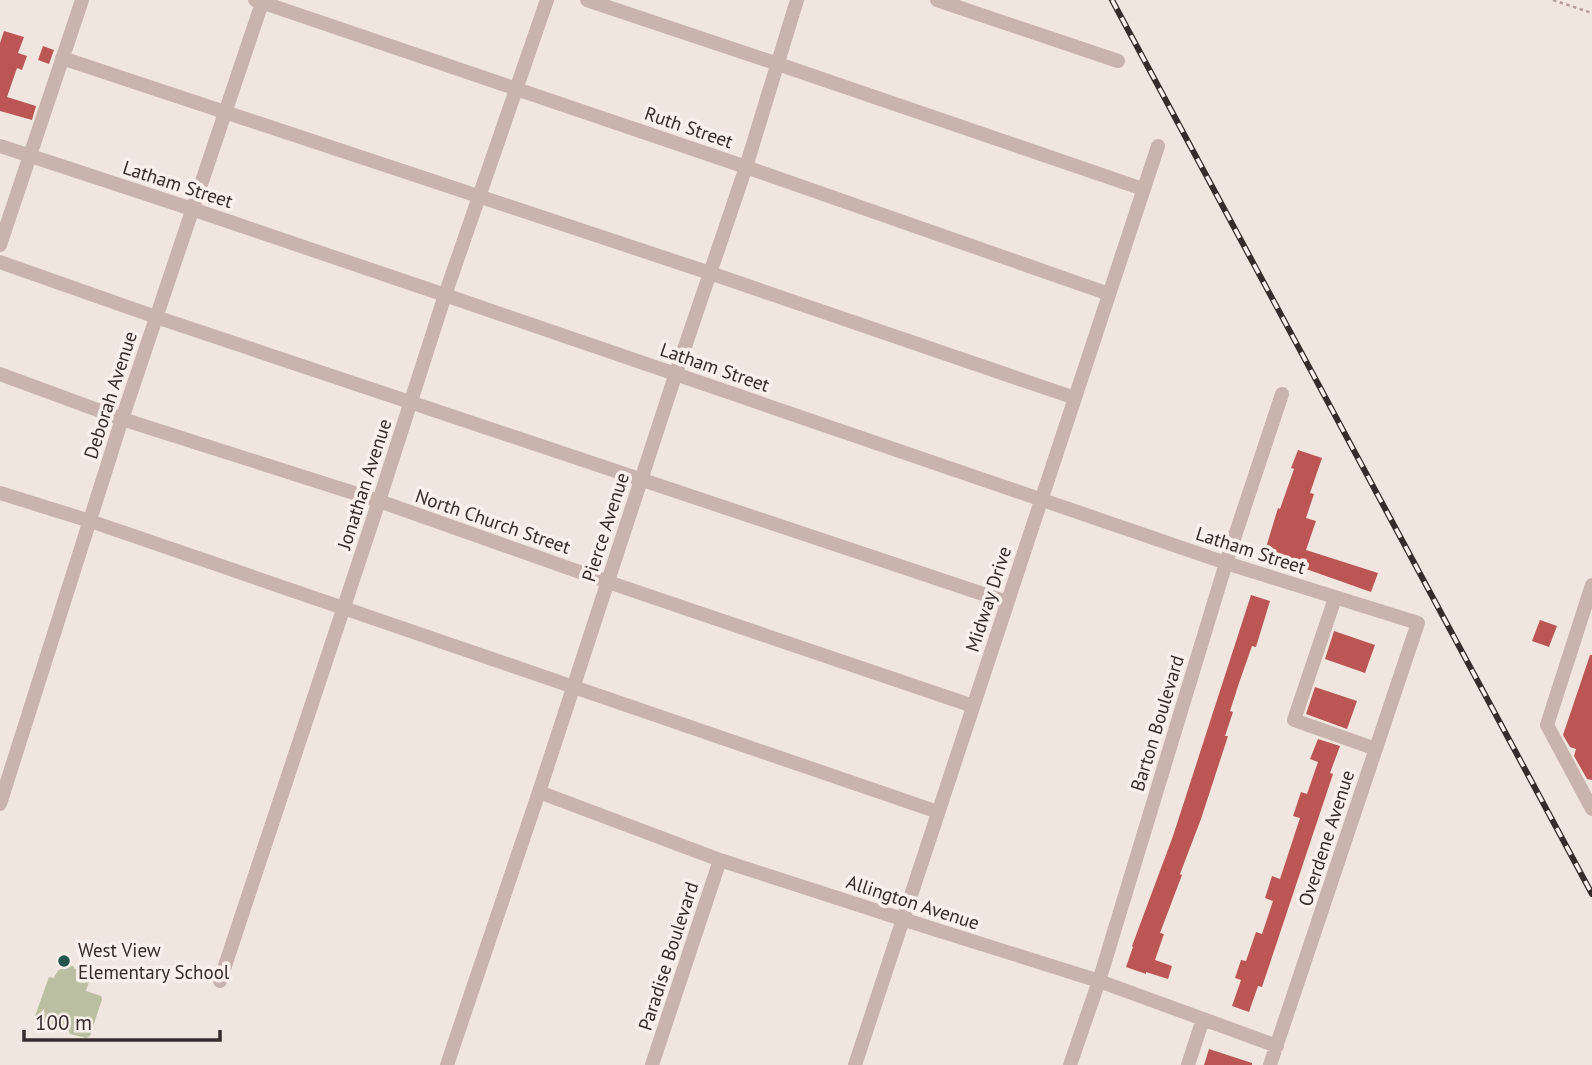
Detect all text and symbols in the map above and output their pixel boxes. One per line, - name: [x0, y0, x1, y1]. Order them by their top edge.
- street label: Ruth Street: [642, 101, 737, 153]
- street label: Latham Street: [120, 155, 237, 213]
- street label: Deborah Avenue: [78, 328, 142, 462]
- street label: Latham Street: [657, 337, 773, 397]
- street label: Jonathan Avenue: [331, 416, 396, 553]
- street label: Pierce Avenue: [576, 469, 634, 585]
- street label: North Church Street: [412, 483, 574, 559]
- street label: Latham Street: [1193, 521, 1310, 579]
- street label: Midway Drive: [960, 543, 1016, 655]
- street label: Barton Boulevard: [1125, 652, 1189, 794]
- street label: Overdene Avenue: [1293, 767, 1359, 909]
- street label: Allington Avenue: [843, 869, 983, 935]
- street label: Paradise Boulevard: [633, 879, 703, 1033]
- place label: West View Elementary School: [78, 938, 230, 984]
- marker: West View Elementary School: [56, 953, 72, 969]
- scale bar: [24, 998, 220, 1042]
- text: 100 m: [35, 1009, 92, 1036]

